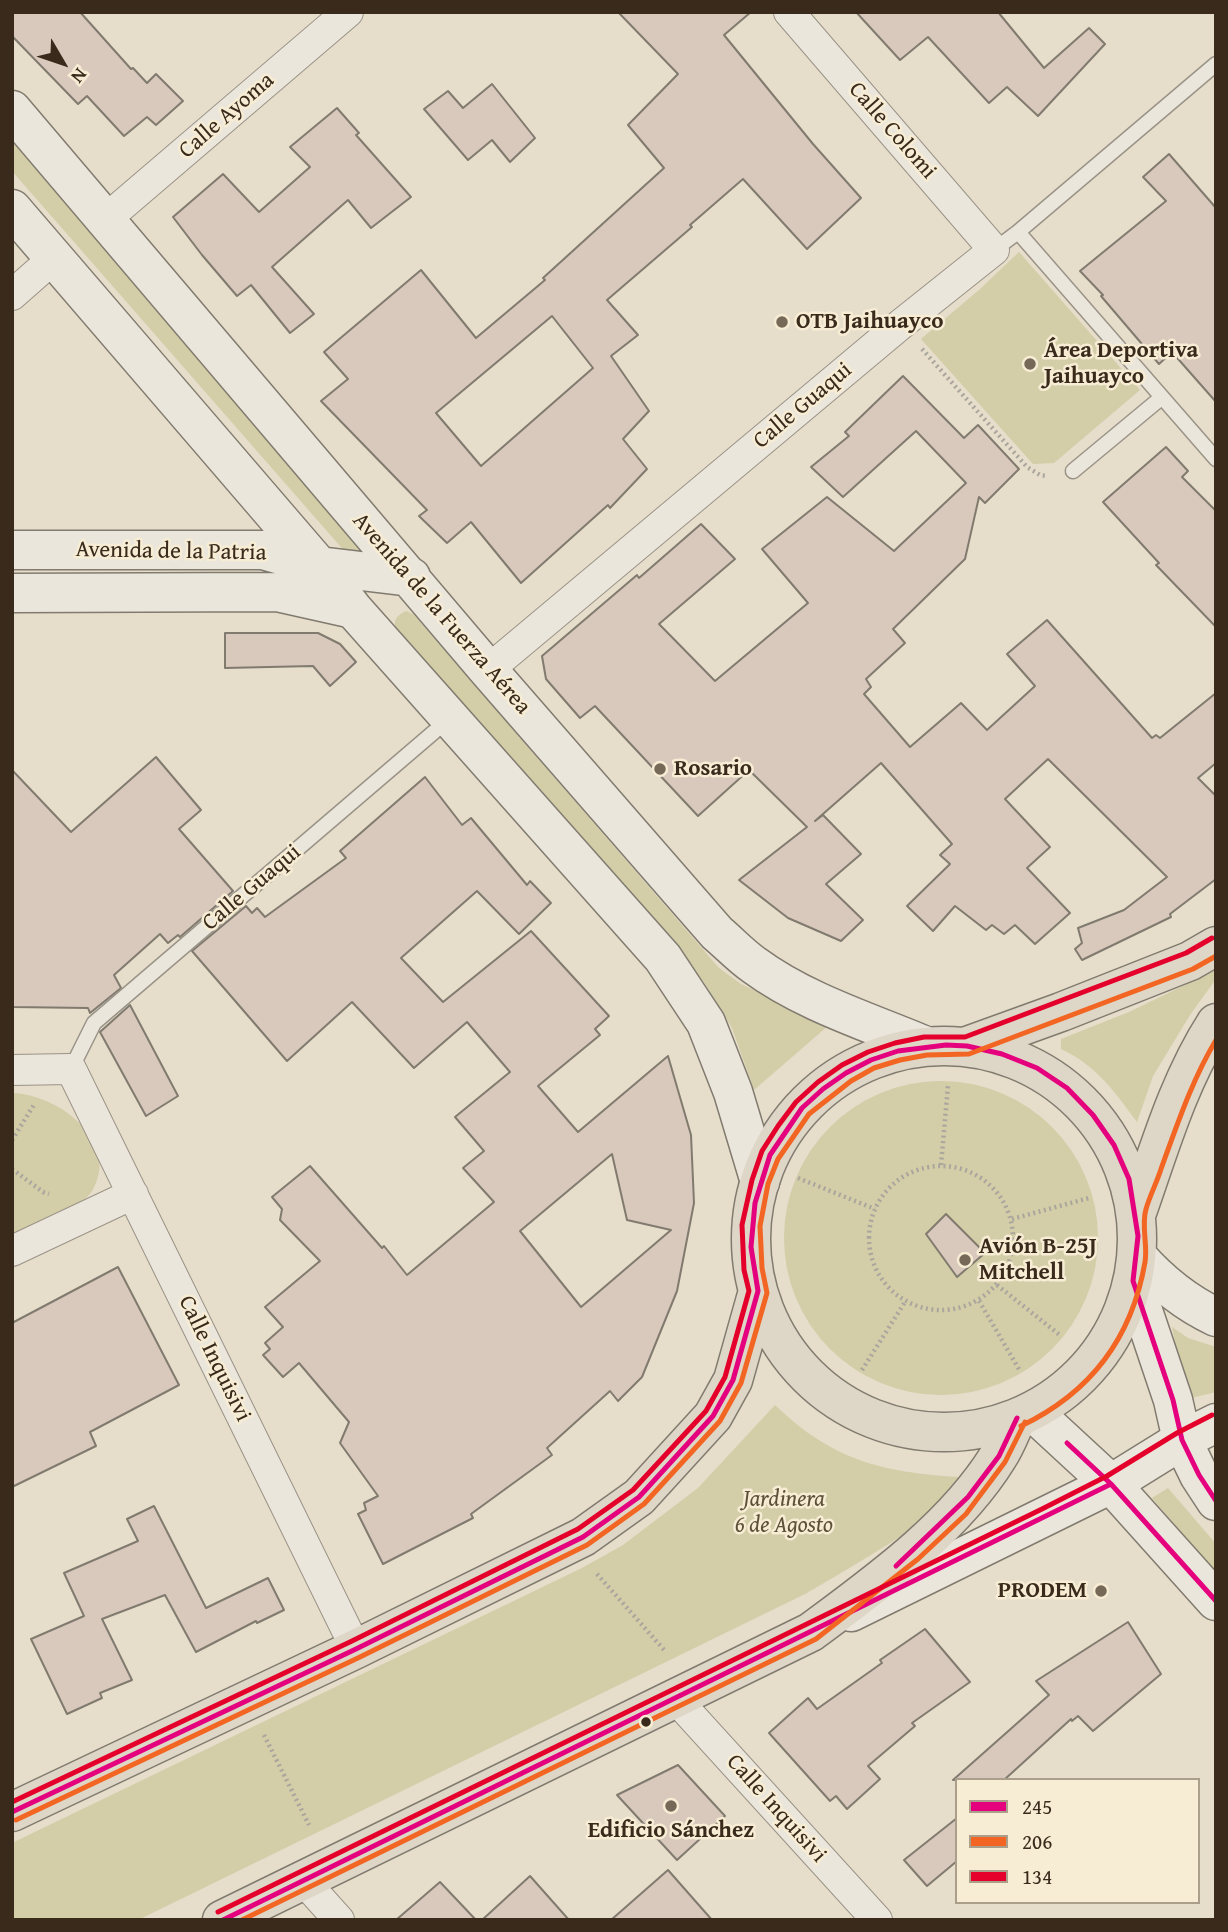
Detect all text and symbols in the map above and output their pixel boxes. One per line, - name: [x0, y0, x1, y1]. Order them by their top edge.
- north arrow: [28, 28, 98, 98]
- text: N: [64, 62, 94, 90]
- street label: Calle Ayoma: [174, 67, 280, 165]
- street label: Calle Colomi: [842, 77, 942, 185]
- place label: OTB Jaihuayco: [796, 308, 943, 336]
- marker: OTB Jaihuayco: [774, 314, 790, 330]
- place label: Área Deportiva Jaihuayco: [1044, 337, 1198, 391]
- marker: Área Deportiva Jaihuayco: [1022, 356, 1038, 372]
- street label: Calle Guaqui: [748, 357, 858, 455]
- street label: Avenida de la Fuerza Aérea: [346, 508, 536, 720]
- street label: Avenida de la Patria: [75, 537, 267, 567]
- place label: Rosario: [674, 755, 752, 783]
- marker: Rosario: [652, 761, 668, 777]
- street label: Calle Guaqui: [197, 839, 307, 937]
- place label: Avión B-25J Mitchell: [979, 1233, 1097, 1287]
- marker: Avión B-25J Mitchell: [957, 1252, 973, 1268]
- street label: Calle Inquisivi: [172, 1292, 256, 1426]
- park label: Jardinera 6 de Agosto: [735, 1486, 833, 1540]
- place label: PRODEM: [998, 1577, 1087, 1605]
- marker: PRODEM: [1093, 1583, 1109, 1599]
- unlabelled marker: [639, 1715, 653, 1729]
- street label: Calle Inquisivi: [720, 1749, 832, 1869]
- legend: [955, 1778, 1200, 1904]
- text: 245: [1022, 1791, 1052, 1822]
- marker: Edificio Sánchez: [663, 1798, 679, 1814]
- place label: Edificio Sánchez: [588, 1817, 754, 1845]
- text: 206: [1022, 1826, 1052, 1857]
- text: 134: [1022, 1861, 1052, 1892]

